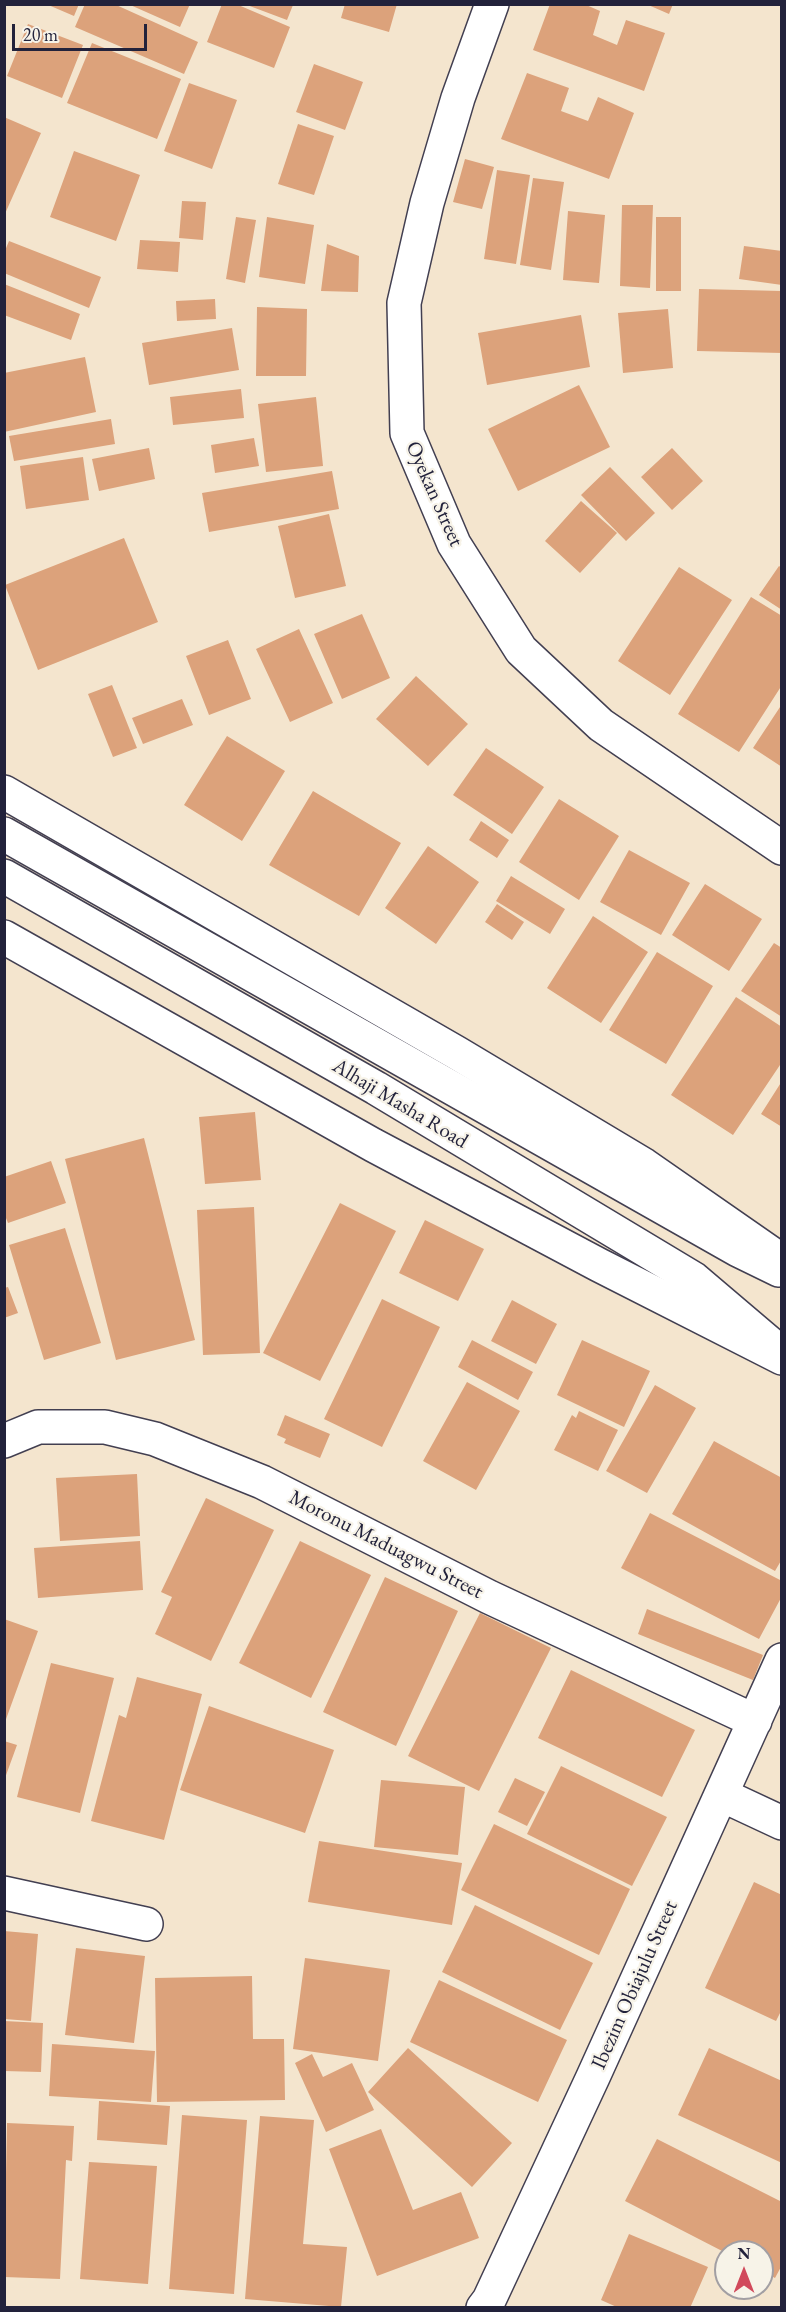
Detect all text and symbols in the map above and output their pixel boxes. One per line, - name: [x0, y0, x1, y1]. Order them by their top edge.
- scale bar: [15, 12, 150, 50]
- text: 20 m: [23, 23, 58, 46]
- street label: Oyekan Street: [400, 437, 468, 551]
- street label: Alhaji Masha Road: [328, 1054, 472, 1154]
- street label: Moronu Maduagwu Street: [285, 1485, 487, 1605]
- street label: Ibezim Obiajulu Street: [586, 1897, 684, 2073]
- north arrow: [714, 2240, 774, 2300]
- text: N: [738, 2243, 750, 2264]

